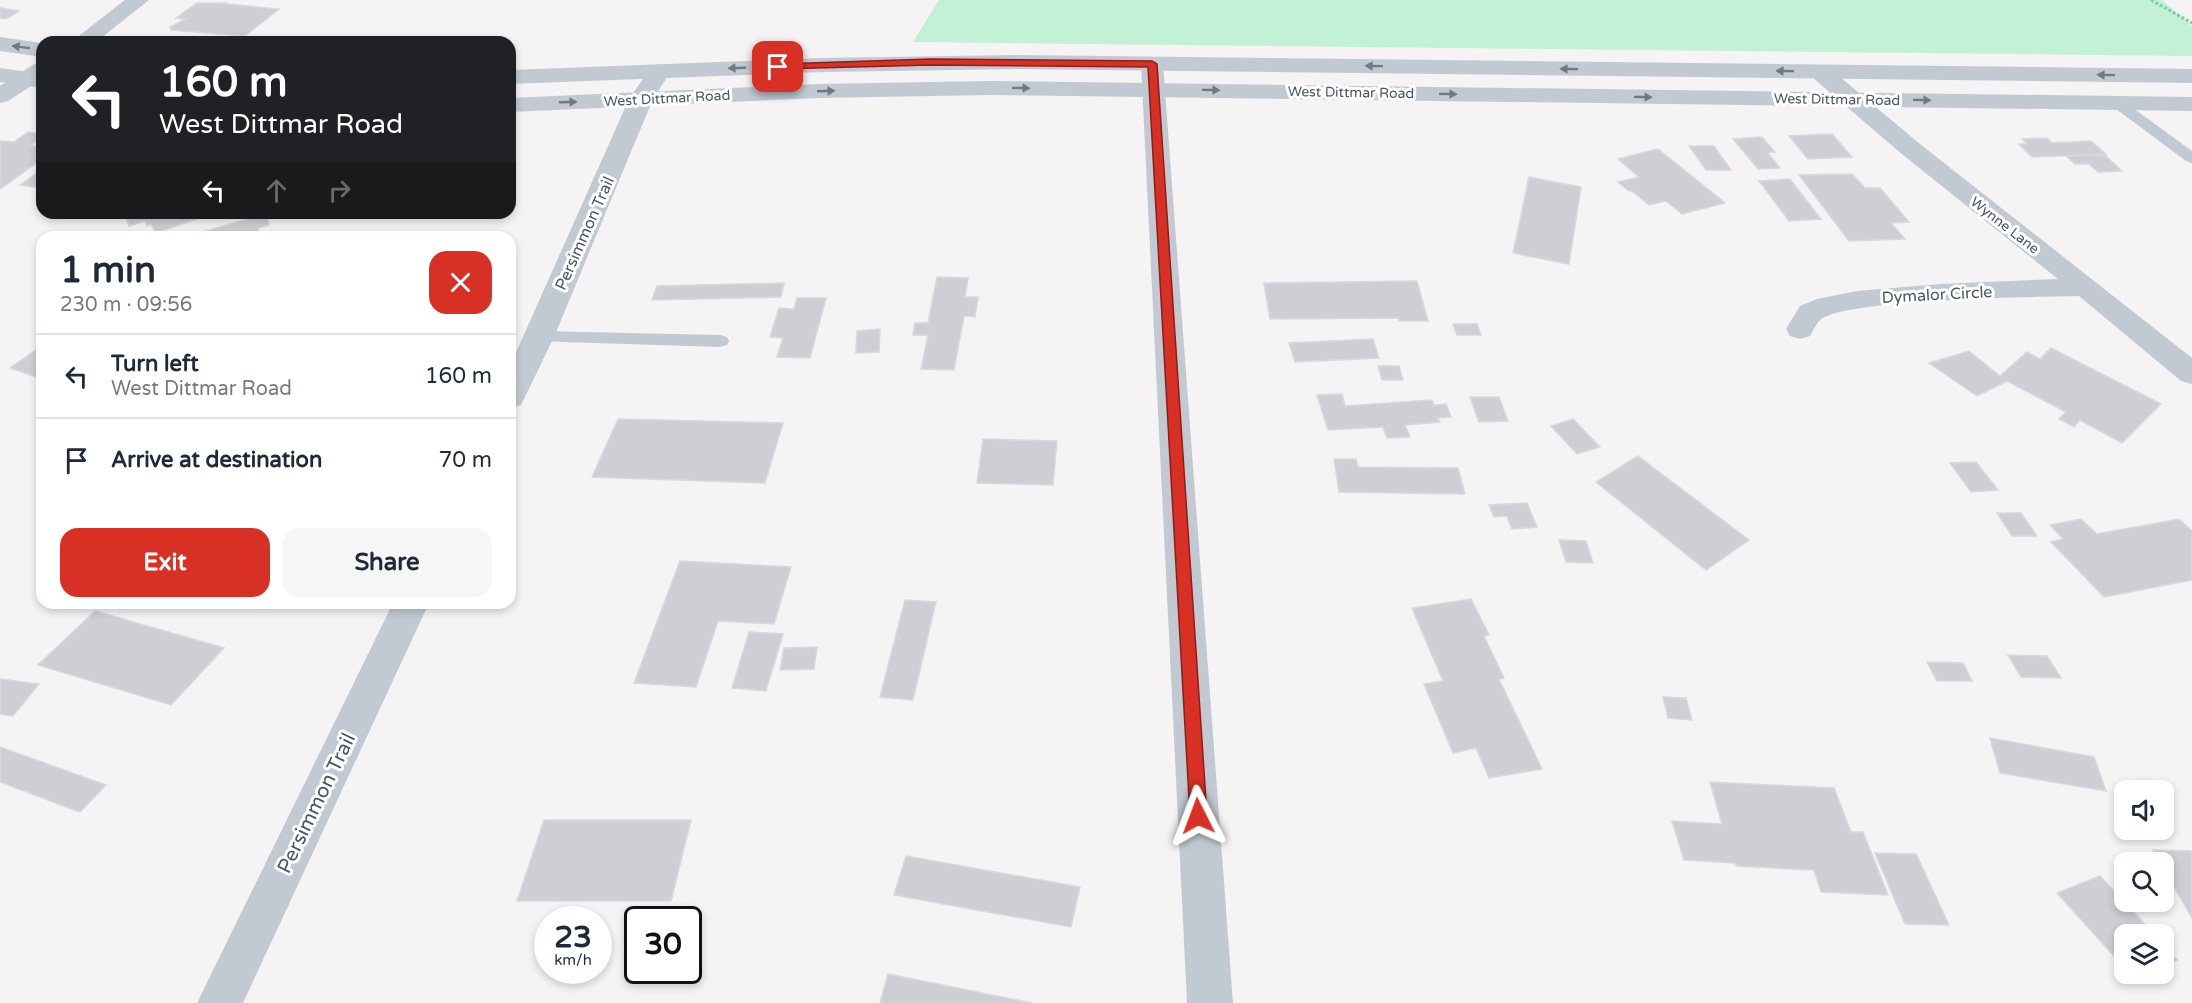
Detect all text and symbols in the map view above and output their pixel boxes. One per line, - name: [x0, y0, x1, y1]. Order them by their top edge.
- pin: [752, 41, 803, 92]
- one-way arrow: [11, 42, 30, 52]
- icon: arrive: [761, 50, 794, 83]
- text: 160 m: [159, 57, 288, 108]
- icon: left: [60, 60, 138, 138]
- one-way arrow: [1364, 61, 1383, 71]
- one-way arrow: [728, 64, 747, 73]
- one-way arrow: [1559, 64, 1578, 74]
- one-way arrow: [1775, 67, 1794, 76]
- one-way arrow: [2096, 70, 2115, 80]
- street label: West Dittmar Road: [1288, 83, 1414, 102]
- one-way arrow: [1012, 84, 1031, 93]
- one-way arrow: [817, 86, 836, 96]
- one-way arrow: [1202, 86, 1221, 95]
- street label: West Dittmar Road: [603, 87, 731, 110]
- one-way arrow: [1439, 89, 1458, 99]
- street label: West Dittmar Road: [1774, 90, 1900, 109]
- one-way arrow: [1634, 92, 1653, 101]
- one-way arrow: [1913, 95, 1932, 105]
- one-way arrow: [559, 97, 578, 107]
- text: West Dittmar Road: [159, 108, 403, 141]
- street label: Persimmon Trail: [551, 173, 619, 293]
- icon: left: [197, 174, 230, 207]
- icon: ahead: [260, 174, 293, 207]
- icon: right: [323, 174, 356, 207]
- street label: Wynne Lane: [1967, 193, 2043, 258]
- text: 1 min: [60, 249, 156, 292]
- button: close: [429, 251, 492, 314]
- street label: Dymalor Circle: [1881, 282, 1993, 308]
- text: 230 m · 09:56: [60, 293, 192, 317]
- text: Turn left: [111, 351, 199, 377]
- icon: left: [60, 360, 93, 393]
- text: 160 m: [425, 363, 492, 389]
- text: West Dittmar Road: [111, 377, 292, 401]
- icon: arrive: [60, 444, 93, 477]
- text: Arrive at destination: [111, 447, 322, 473]
- text: 70 m: [438, 447, 492, 473]
- button: Exit: [60, 528, 270, 597]
- button: Share: [282, 528, 492, 597]
- street label: Persimmon Trail: [273, 729, 361, 877]
- map controls: [2114, 780, 2174, 984]
- button: sound: [2114, 780, 2174, 840]
- position arrow: [1166, 784, 1230, 848]
- button: search: [2114, 852, 2174, 912]
- speed limit sign: 30: [624, 906, 702, 984]
- text: 23: [554, 919, 592, 956]
- button: layers: [2114, 924, 2174, 984]
- text: km/h: [554, 951, 592, 969]

